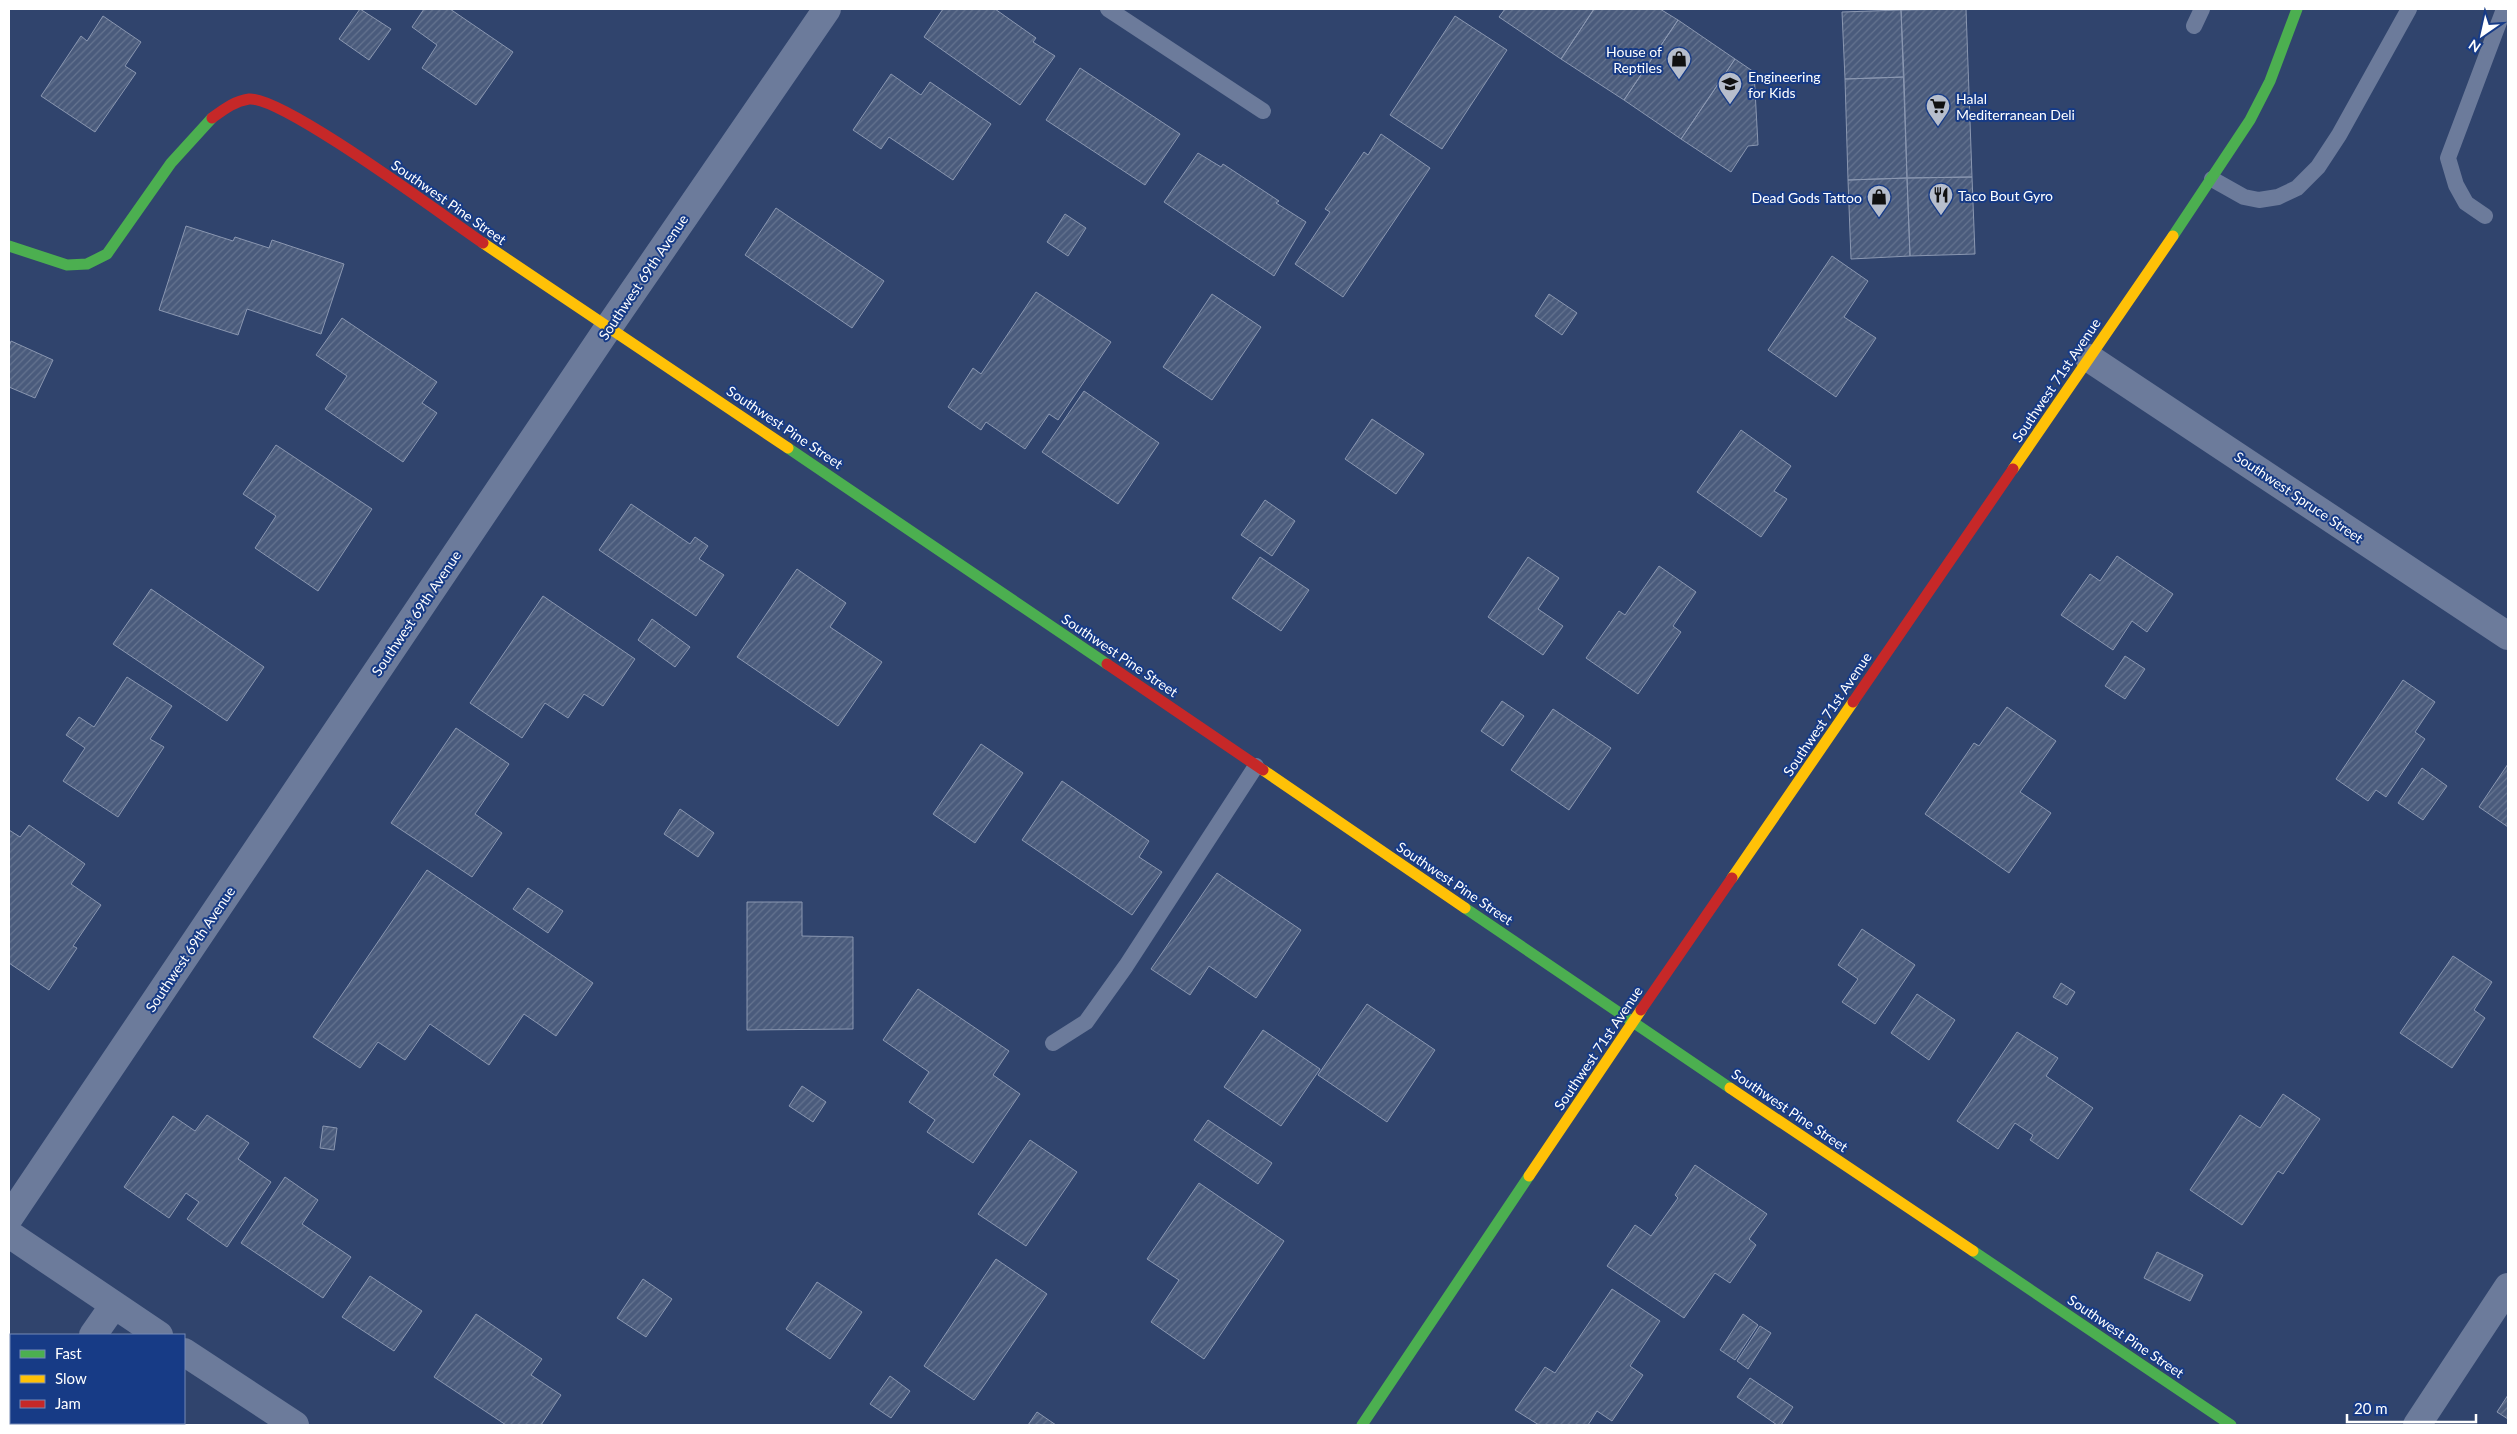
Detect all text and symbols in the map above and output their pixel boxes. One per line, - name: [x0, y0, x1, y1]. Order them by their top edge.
- north arrow: [2457, 10, 2507, 60]
- text: N: [2465, 36, 2484, 56]
- place label: House of Reptiles: [1606, 43, 1662, 76]
- shop icon: House of Reptiles: [1666, 46, 1692, 80]
- place label: Engineering for Kids: [1748, 68, 1821, 101]
- school or university icon: Engineering for Kids: [1717, 71, 1743, 105]
- place label: Halal Mediterranean Deli: [1956, 90, 2075, 123]
- supermarket icon: Halal Mediterranean Deli: [1925, 93, 1951, 127]
- street label: Southwest Pine Street: [388, 156, 510, 248]
- restaurant icon: Taco Bout Gyro: [1928, 182, 1954, 216]
- shop icon: Dead Gods Tattoo: [1866, 184, 1892, 218]
- place label: Taco Bout Gyro: [1958, 187, 2053, 204]
- place label: Dead Gods Tattoo: [1752, 189, 1862, 206]
- street label: Southwest 69th Avenue: [595, 211, 691, 343]
- street label: Southwest 71st Avenue: [2008, 315, 2104, 445]
- street label: Southwest Pine Street: [724, 382, 846, 472]
- street label: Southwest Spruce Street: [2231, 448, 2367, 546]
- street label: Southwest 69th Avenue: [368, 547, 464, 679]
- street label: Southwest Pine Street: [1059, 610, 1181, 700]
- street label: Southwest 71st Avenue: [1779, 649, 1875, 779]
- street label: Southwest Pine Street: [1394, 838, 1516, 928]
- street label: Southwest 69th Avenue: [142, 883, 238, 1015]
- street label: Southwest 71st Avenue: [1550, 983, 1646, 1113]
- street label: Southwest Pine Street: [1729, 1065, 1851, 1155]
- street label: Southwest Pine Street: [2065, 1291, 2187, 1381]
- legend: [10, 1334, 185, 1424]
- text: Fast: [55, 1344, 82, 1362]
- text: Slow: [55, 1369, 87, 1387]
- scale bar: [2347, 1392, 2476, 1424]
- text: Jam: [55, 1394, 81, 1412]
- text: 20 m: [2354, 1399, 2388, 1417]

